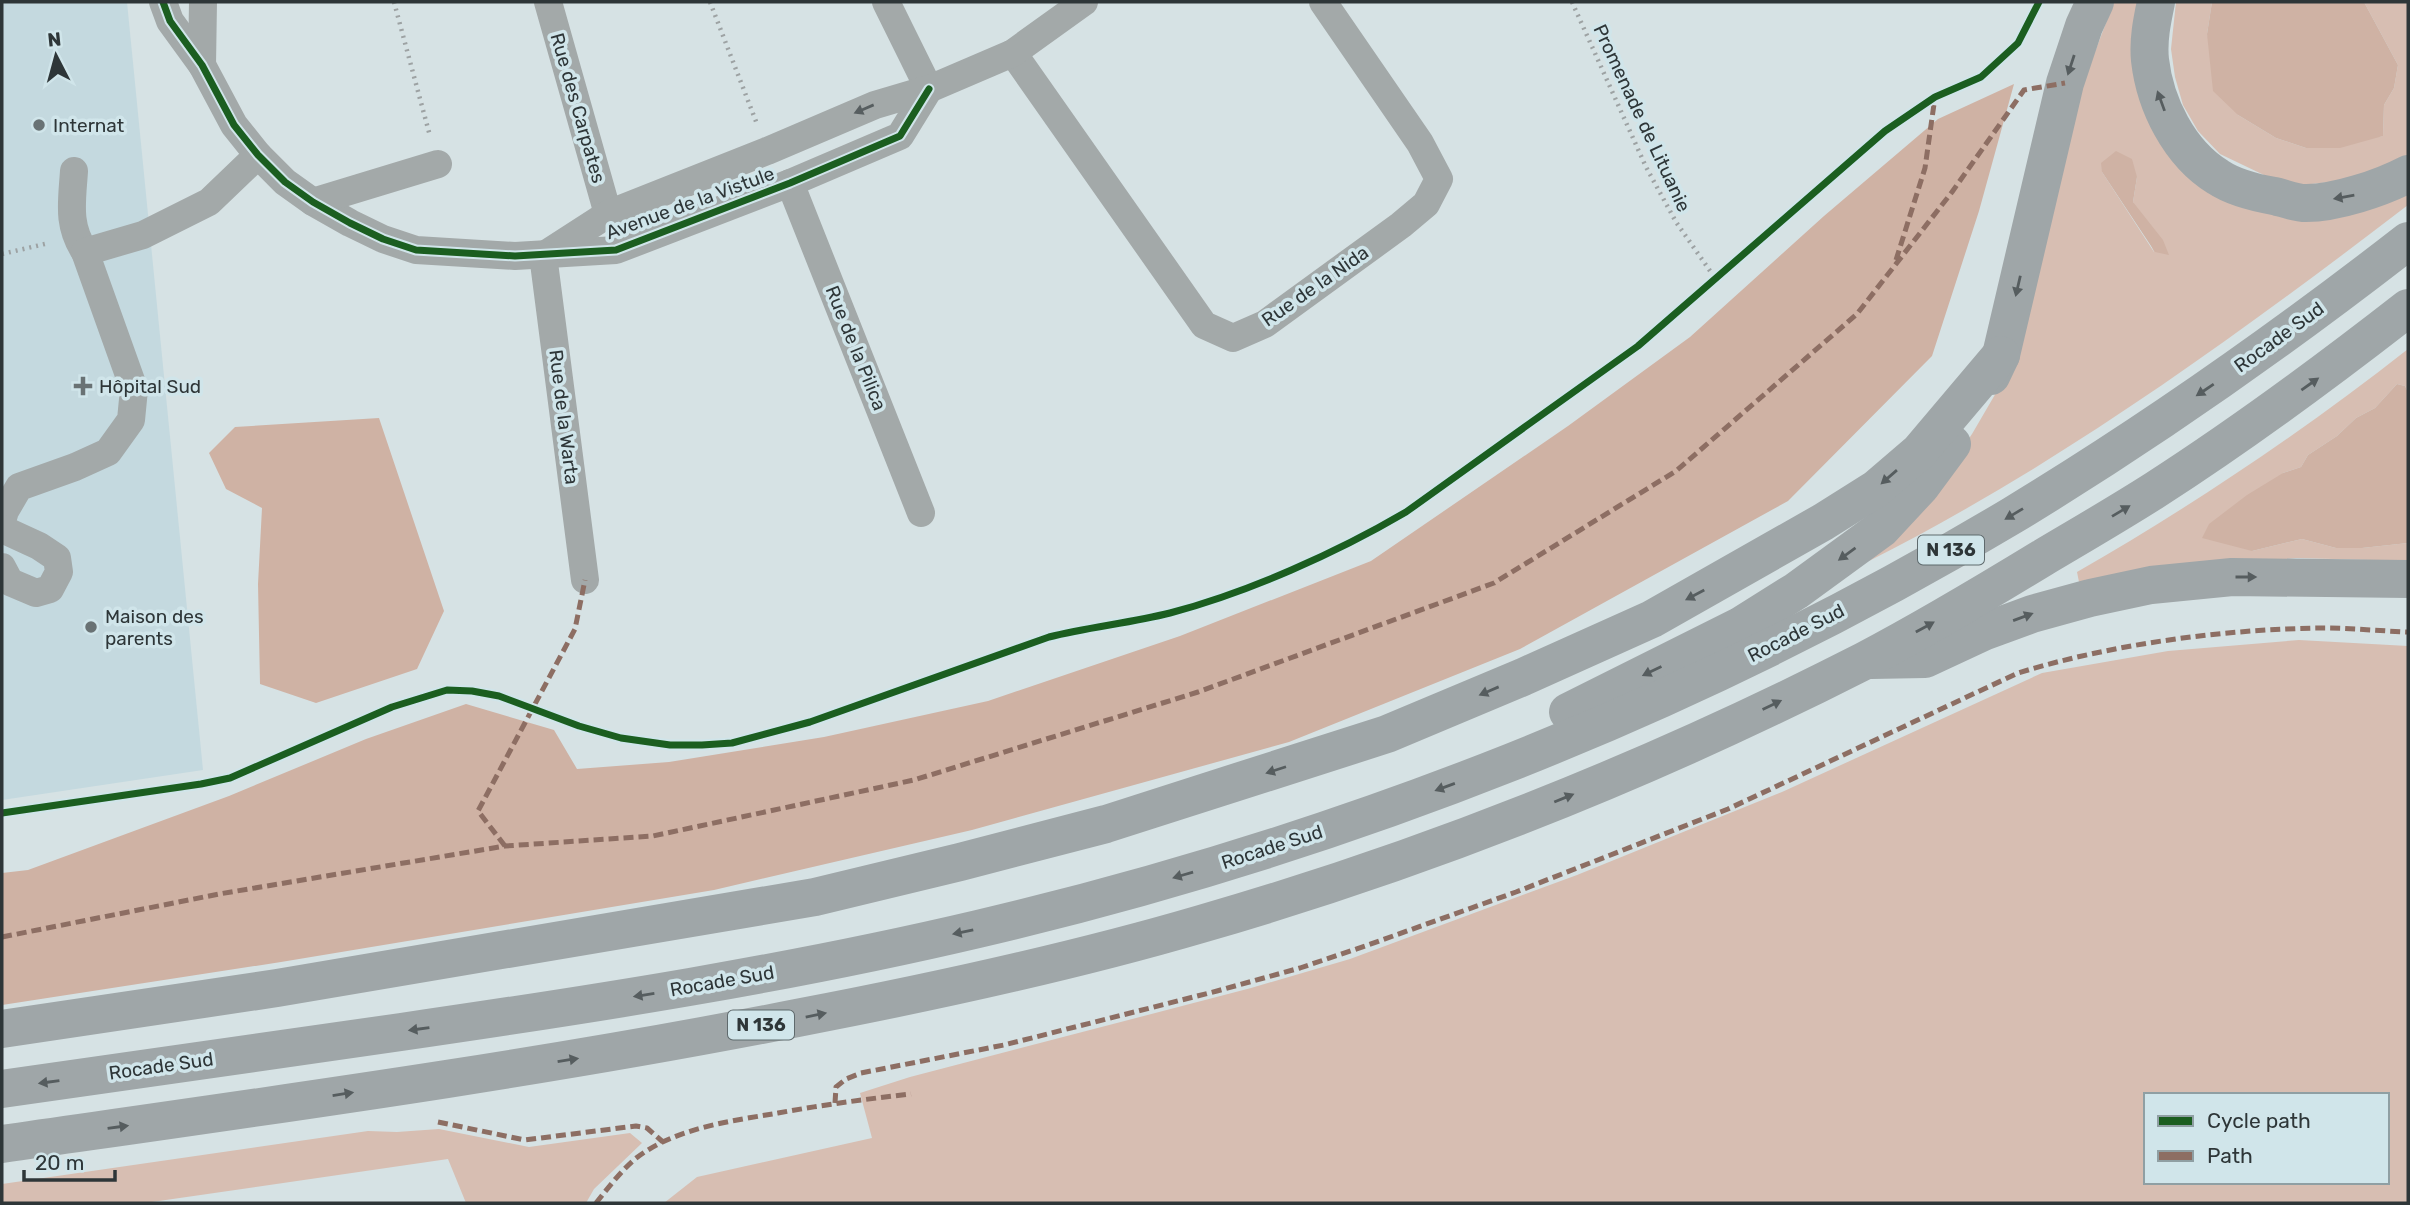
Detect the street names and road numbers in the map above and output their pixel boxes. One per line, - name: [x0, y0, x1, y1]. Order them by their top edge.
- street label: Promenade de Lituanie: [1588, 21, 1696, 215]
- street label: Rue des Carpates: [546, 30, 610, 186]
- street label: Avenue de la Vistule: [603, 162, 777, 244]
- street label: Rue de la Nida: [1257, 241, 1373, 331]
- street label: Rue de la Pilica: [821, 282, 891, 414]
- street label: Rocade Sud: [2230, 297, 2328, 377]
- street label: Rue de la Warta: [544, 348, 584, 486]
- road number: N 136: [1918, 536, 1984, 564]
- street label: Rocade Sud: [1744, 599, 1848, 667]
- street label: Rocade Sud: [1218, 820, 1326, 874]
- street label: Rocade Sud: [668, 961, 776, 1001]
- road number: N 136: [728, 1010, 794, 1040]
- street label: Rocade Sud: [107, 1047, 215, 1085]

